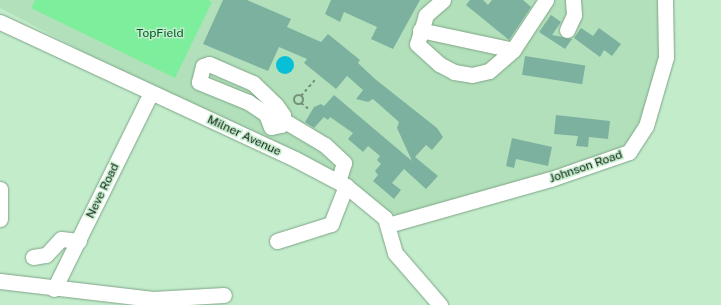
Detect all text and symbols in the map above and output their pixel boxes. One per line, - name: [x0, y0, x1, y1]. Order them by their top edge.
- park label: TopField: [136, 27, 184, 41]
- street label: Milner Avenue: [205, 113, 283, 159]
- street label: Johnson Road: [548, 148, 624, 186]
- street label: Neve Road: [83, 161, 123, 221]

